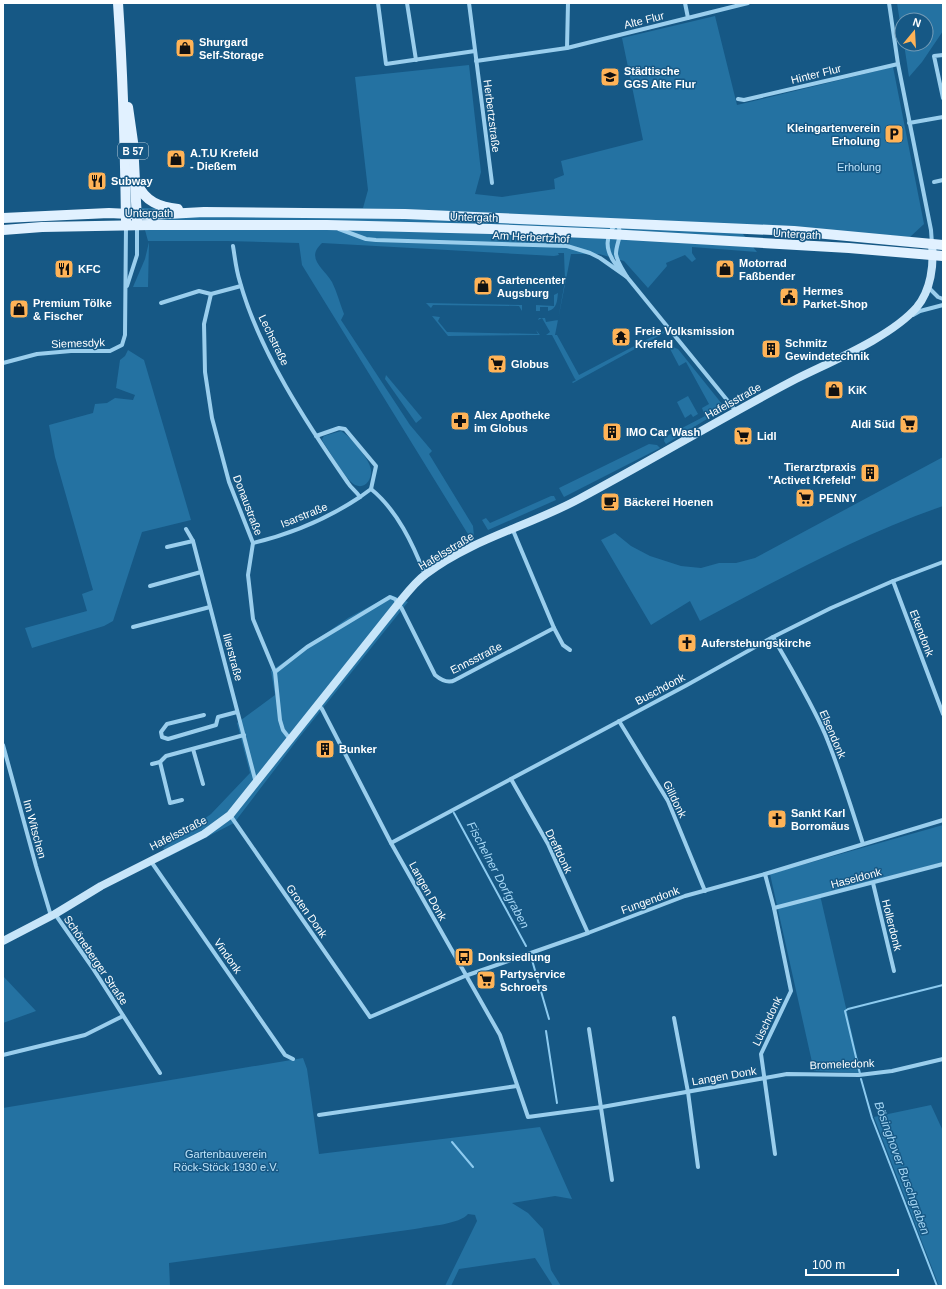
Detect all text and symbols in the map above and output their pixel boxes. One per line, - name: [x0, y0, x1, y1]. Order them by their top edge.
- street label: Alte Flur: [623, 9, 666, 31]
- north arrow: [894, 12, 934, 52]
- text: N: [911, 16, 923, 29]
- place label: Shurgard Self-Storage: [199, 36, 264, 61]
- shop icon: Shurgard Self-Storage: [174, 37, 196, 59]
- street label: Hinter Flur: [790, 62, 843, 86]
- place label: Städtische GGS Alte Flur: [624, 65, 696, 90]
- school or university icon: Städtische GGS Alte Flur: [599, 66, 621, 88]
- street label: Herbertzstraße: [482, 79, 502, 153]
- place label: Kleingartenverein Erholung: [787, 122, 880, 147]
- parking icon: Kleingartenverein Erholung: [883, 123, 905, 145]
- road number: B 57: [118, 143, 148, 159]
- place label: A.T.U Krefeld - Dießem: [190, 147, 258, 172]
- shop icon: A.T.U Krefeld - Dießem: [165, 148, 187, 170]
- park label: Erholung: [837, 161, 881, 173]
- restaurant icon: Subway: [86, 170, 108, 192]
- place label: Subway: [111, 175, 153, 187]
- street label: Untergath: [125, 207, 173, 219]
- street label: Untergath: [450, 210, 498, 224]
- street label: Untergath: [773, 227, 821, 241]
- street label: Am Herbertzhof: [492, 229, 571, 245]
- place label: Motorrad Faßbender: [739, 257, 796, 282]
- restaurant icon: KFC: [53, 258, 75, 280]
- shop icon: Motorrad Faßbender: [714, 258, 736, 280]
- place label: KFC: [78, 263, 101, 275]
- place label: Gartencenter Augsburg: [497, 274, 566, 299]
- shop icon: Gartencenter Augsburg: [472, 275, 494, 297]
- place label: Hermes Parket-Shop: [803, 285, 868, 310]
- public building icon: Hermes Parket-Shop: [778, 286, 800, 308]
- place label: Premium Tölke & Fischer: [33, 297, 112, 322]
- shop icon: Premium Tölke & Fischer: [8, 298, 30, 320]
- street label: Lechstraße: [257, 313, 291, 367]
- place label: Freie Volksmission Krefeld: [635, 325, 735, 350]
- temple icon: Freie Volksmission Krefeld: [610, 326, 632, 348]
- street label: Siemesdyk: [51, 336, 106, 350]
- place label: Schmitz Gewindetechnik: [785, 337, 870, 362]
- building icon: Schmitz Gewindetechnik: [760, 338, 782, 360]
- supermarket icon: Globus: [486, 353, 508, 375]
- place label: Globus: [511, 358, 549, 370]
- shop icon: KiK: [823, 379, 845, 401]
- street label: Hafelsstraße: [703, 381, 763, 421]
- place label: KiK: [848, 384, 867, 396]
- place label: Alex Apotheke im Globus: [474, 409, 550, 434]
- pharmacy icon: Alex Apotheke im Globus: [449, 410, 471, 432]
- supermarket icon: Aldi Süd: [898, 413, 920, 435]
- place label: Aldi Süd: [850, 418, 895, 430]
- building icon: IMO Car Wash: [601, 421, 623, 443]
- supermarket icon: Lidl: [732, 425, 754, 447]
- place label: IMO Car Wash: [626, 426, 700, 438]
- place label: Lidl: [757, 430, 777, 442]
- place label: Tierarztpraxis "Activet Krefeld": [768, 461, 856, 486]
- building icon: Tierarztpraxis "Activet Krefeld": [859, 462, 881, 484]
- street label: Donaustraße: [231, 473, 265, 537]
- supermarket icon: PENNY: [794, 487, 816, 509]
- cafe icon: Bäckerei Hoenen: [599, 491, 621, 513]
- place label: PENNY: [819, 492, 858, 504]
- place label: Bäckerei Hoenen: [624, 496, 714, 508]
- street label: Isarstraße: [279, 500, 329, 530]
- street label: Hafelsstraße: [416, 530, 476, 572]
- street label: Ekendonk: [908, 608, 937, 658]
- street label: Illerstraße: [221, 632, 245, 682]
- church icon: Auferstehungskirche: [676, 632, 698, 654]
- place label: Auferstehungskirche: [701, 637, 811, 649]
- street label: Ennsstraße: [448, 640, 504, 676]
- street label: Buschdonk: [633, 671, 687, 707]
- street label: Elsendonk: [817, 708, 849, 760]
- building icon: Bunker: [314, 738, 336, 760]
- place label: Bunker: [339, 743, 378, 755]
- street label: Gilldonk: [661, 779, 689, 820]
- street label: Im Witschen: [21, 798, 49, 860]
- place label: Sankt Karl Borromäus: [791, 807, 850, 832]
- church icon: Sankt Karl Borromäus: [766, 808, 788, 830]
- street label: Hafelsstraße: [147, 813, 209, 853]
- water label: Fischelner Dorfgraben: [464, 819, 532, 931]
- street label: Dreffdonk: [543, 827, 575, 875]
- street label: Langen Donk: [407, 859, 449, 923]
- street label: Haseldonk: [829, 865, 883, 891]
- street label: Groten Donk: [284, 882, 330, 940]
- street label: Fungendonk: [619, 884, 681, 916]
- street label: Hollerdonk: [880, 898, 904, 952]
- street label: Schöneberger Straße: [62, 913, 130, 1007]
- street label: Vindonk: [212, 936, 245, 976]
- bus stop icon: Donksiedlung: [453, 946, 475, 968]
- place label: Donksiedlung: [478, 951, 551, 963]
- place label: Partyservice Schroers: [500, 968, 565, 993]
- supermarket icon: Partyservice Schroers: [475, 969, 497, 991]
- street label: Lüschdonk: [750, 994, 784, 1048]
- street label: Bromeledonk: [809, 1057, 875, 1071]
- street label: Langen Donk: [691, 1064, 758, 1088]
- water label: Bösinghover Buschgraben: [871, 1099, 933, 1237]
- park label: Gartenbauverein Röck-Stöck 1930 e.V.: [173, 1148, 279, 1173]
- scale bar: [806, 1251, 898, 1277]
- text: 100 m: [812, 1258, 845, 1272]

